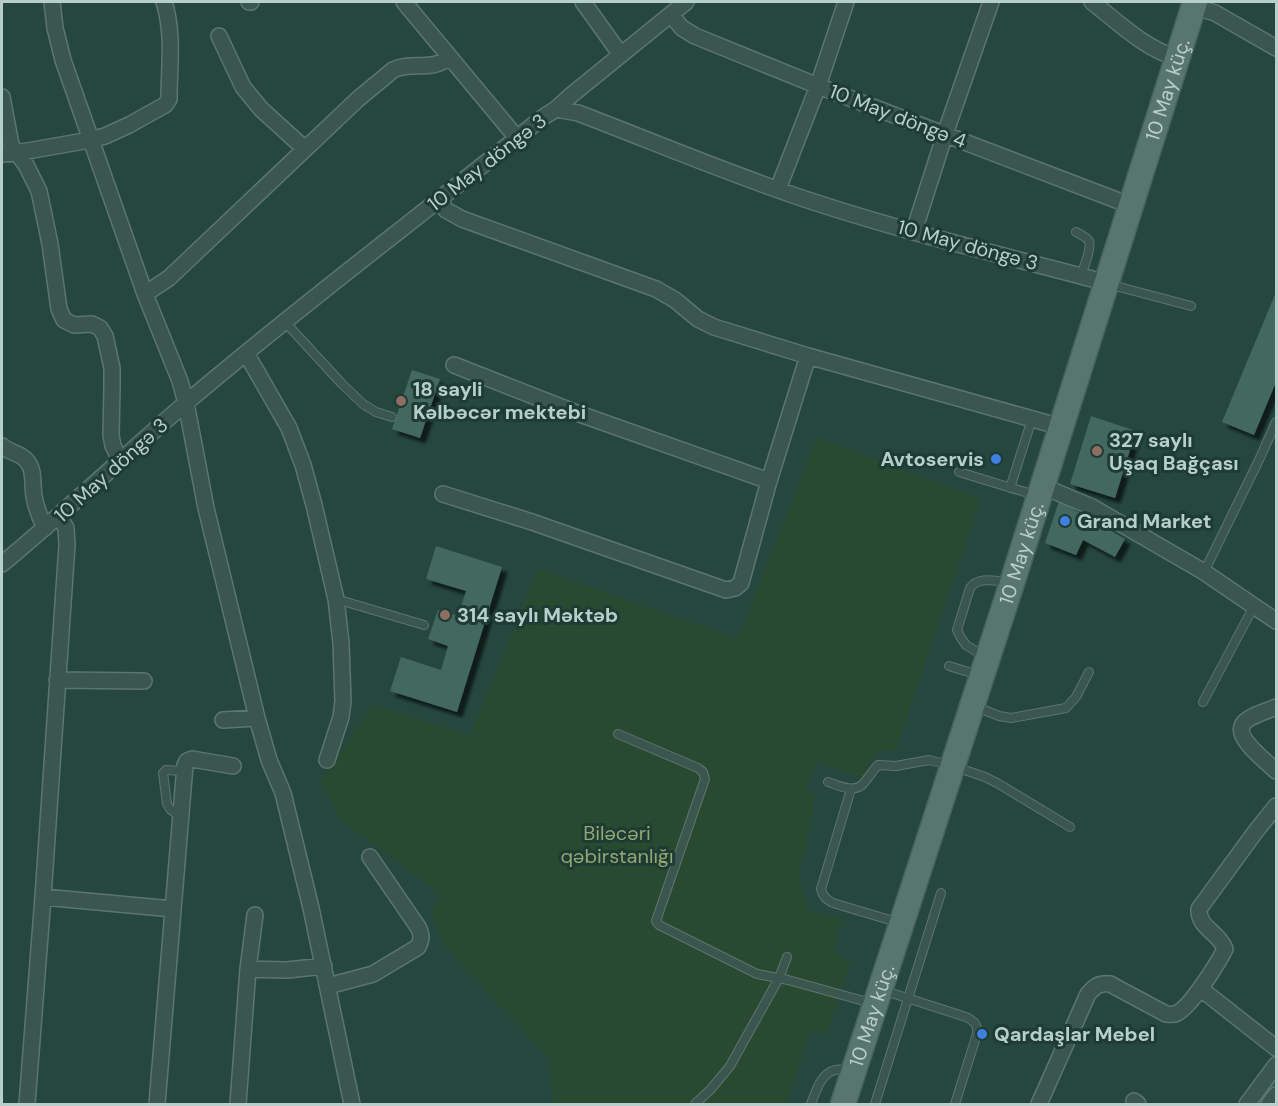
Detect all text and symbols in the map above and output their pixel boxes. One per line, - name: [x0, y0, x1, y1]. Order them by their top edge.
- street label: 10 May küç.: [1139, 35, 1196, 144]
- street label: 10 May döngə 4: [826, 78, 970, 154]
- street label: 10 May döngə 3: [422, 107, 552, 217]
- street label: 10 May döngə 3: [895, 214, 1041, 276]
- place label: 18 sayli Kəlbəcər mektebi: [413, 376, 586, 425]
- marker: 18 sayli Kəlbəcər mektebi: [394, 394, 408, 408]
- street label: 10 May döngə 3: [49, 412, 173, 528]
- place label: 327 saylı Uşaq Bağçası: [1109, 427, 1239, 476]
- marker: 327 saylı Uşaq Bağçası: [1090, 444, 1104, 458]
- place label: Avtoservis: [881, 446, 984, 472]
- marker: Avtoservis: [989, 452, 1003, 466]
- street label: 10 May küç.: [993, 499, 1050, 608]
- place label: Grand Market: [1077, 508, 1212, 534]
- marker: Grand Market: [1058, 514, 1072, 528]
- place label: 314 saylı Məktəb: [457, 602, 618, 628]
- marker: 314 saylı Məktəb: [438, 608, 452, 622]
- park label: Biləcəri qəbirstanlığı: [561, 820, 673, 869]
- street label: 10 May küç.: [843, 961, 900, 1070]
- place label: Qardaşlar Mebel: [994, 1021, 1155, 1047]
- marker: Qardaşlar Mebel: [975, 1027, 989, 1041]

